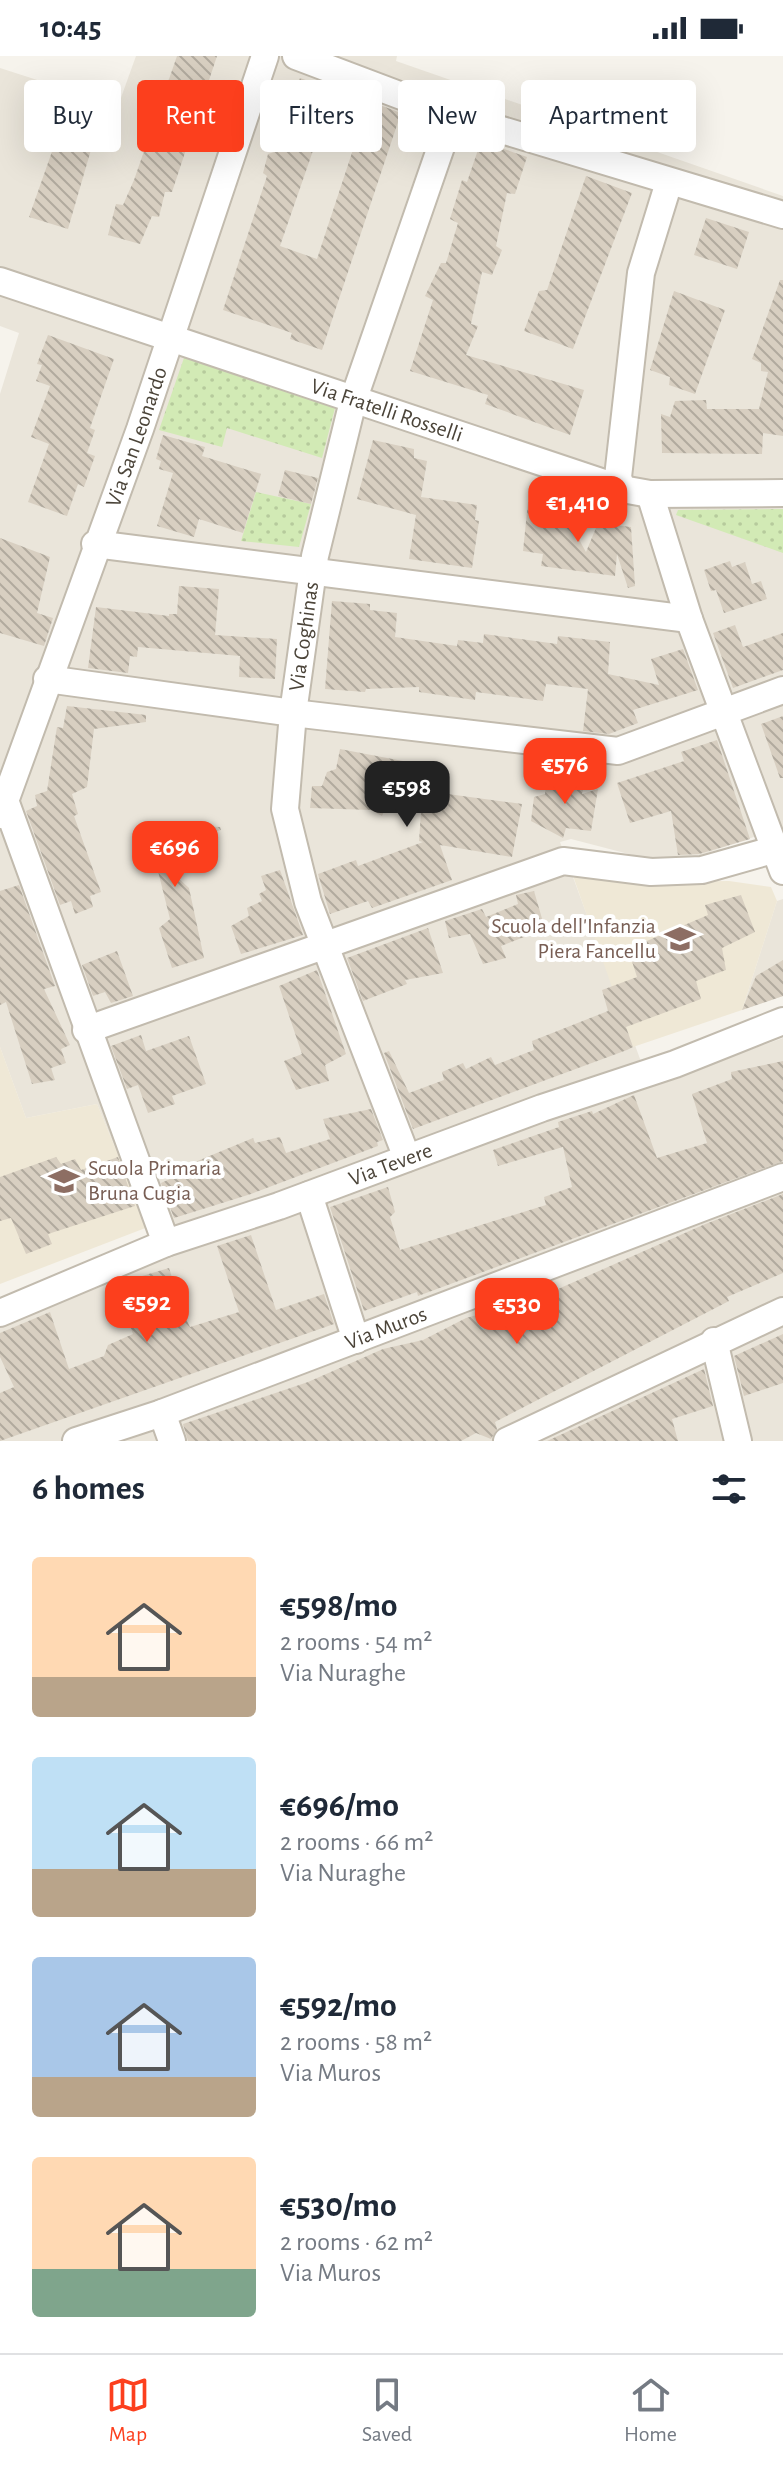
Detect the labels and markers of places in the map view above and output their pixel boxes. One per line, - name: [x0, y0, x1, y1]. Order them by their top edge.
- pin: €1,410: [513, 476, 643, 544]
- pin: €576: [518, 738, 612, 806]
- pin: €598: [360, 761, 454, 829]
- pin: €696: [128, 821, 222, 889]
- place label: Scuola dell'Infanzia Piera Fancellu: [491, 915, 656, 962]
- school or university icon: Scuola dell'Infanzia Piera Fancellu: [663, 922, 697, 956]
- place label: Scuola Primaria Bruna Cugia: [88, 1157, 221, 1204]
- school or university icon: Scuola Primaria Bruna Cugia: [47, 1164, 81, 1198]
- pin: €592: [100, 1276, 194, 1344]
- pin: €530: [470, 1278, 564, 1346]

